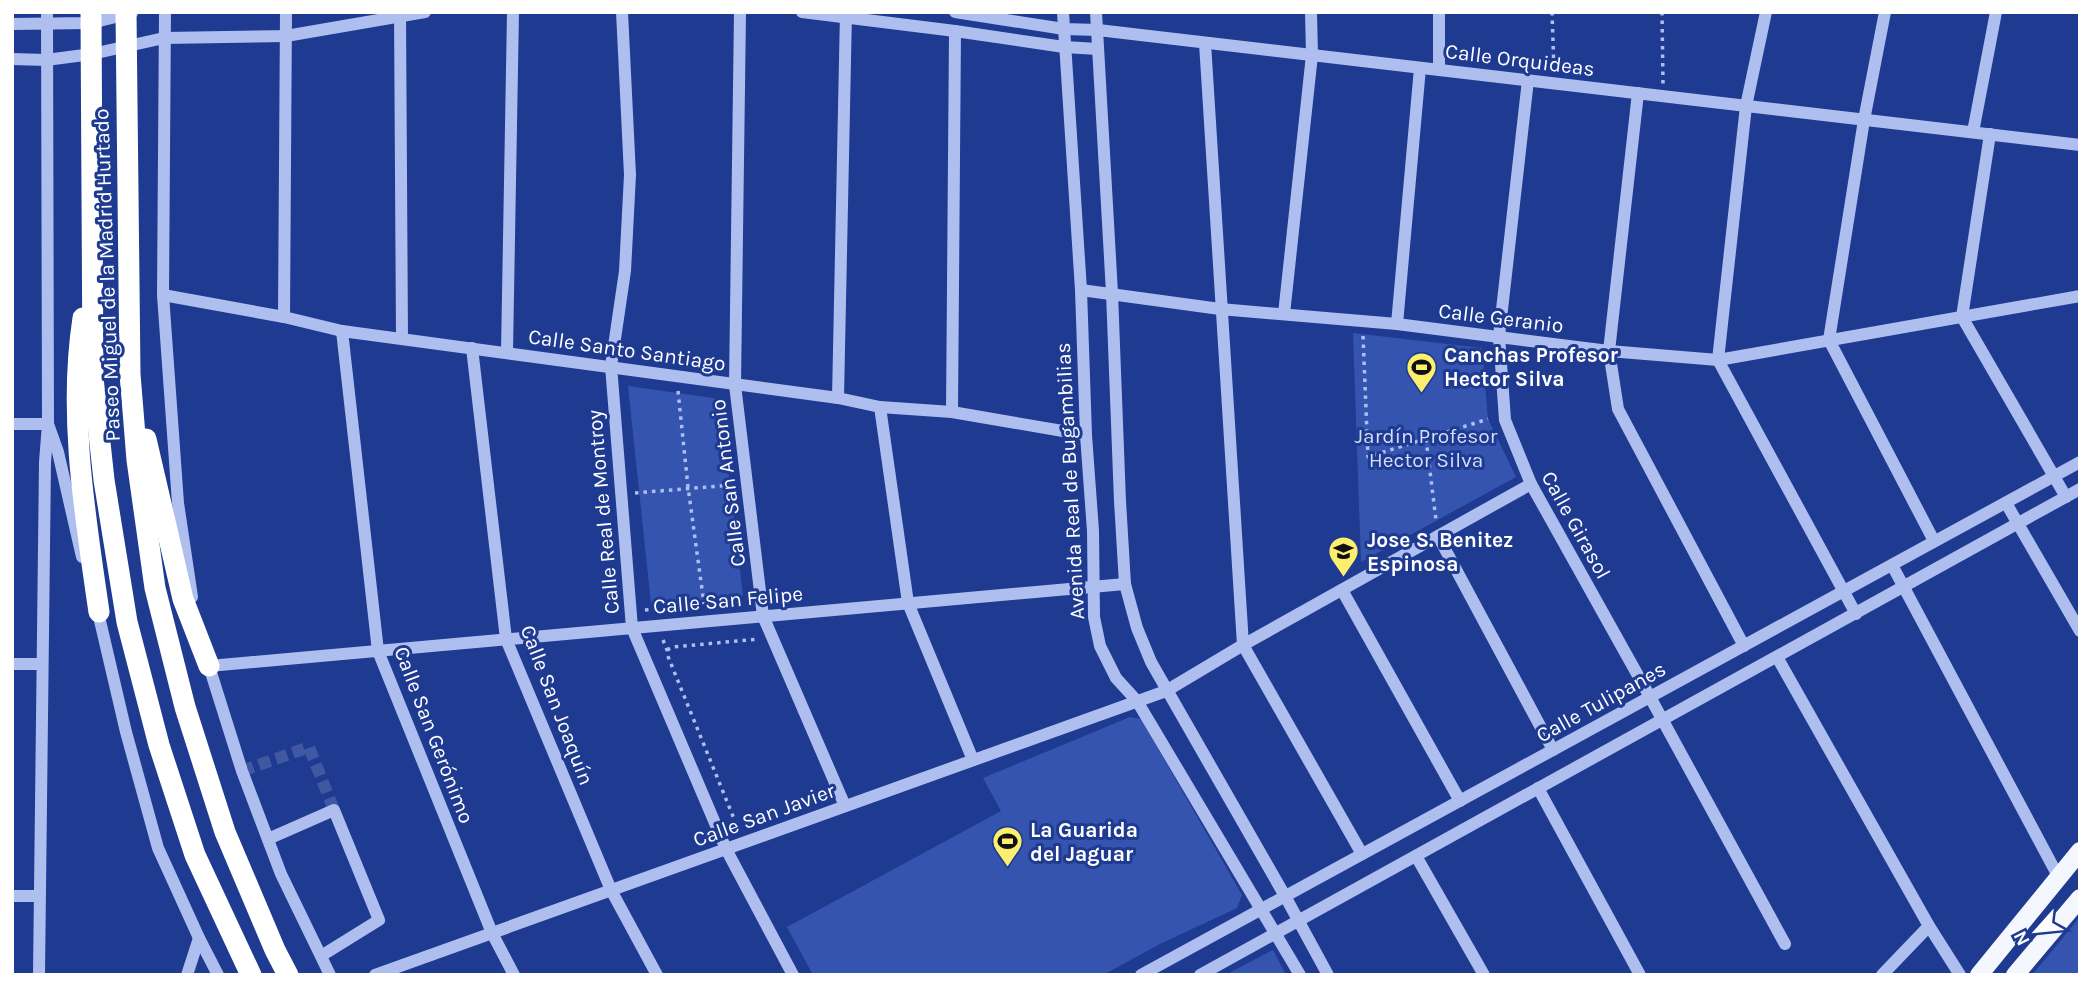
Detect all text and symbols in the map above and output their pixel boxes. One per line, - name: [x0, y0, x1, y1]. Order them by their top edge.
- street label: Calle Orquideas: [1444, 39, 1596, 81]
- street label: Paseo Miguel de la Madrid Hurtado: [89, 108, 125, 442]
- street label: Calle Geranio: [1437, 298, 1565, 338]
- street label: Calle Santo Santiago: [527, 324, 727, 376]
- street label: Avenida Real de Bugambilias: [1051, 342, 1089, 620]
- place label: Canchas Profesor Hector Silva: [1444, 343, 1619, 391]
- sports icon: Canchas Profesor Hector Silva: [1404, 350, 1438, 394]
- street label: Calle San Antonio: [706, 398, 750, 568]
- street label: Calle Real de Montroy: [582, 409, 624, 615]
- park label: Jardín Profesor Hector Silva: [1355, 424, 1498, 472]
- street label: Calle Girasol: [1537, 467, 1615, 583]
- place label: Jose S. Benitez Espinosa: [1367, 528, 1513, 576]
- school or university icon: Jose S. Benitez Espinosa: [1327, 535, 1361, 579]
- street label: Calle San Felipe: [652, 581, 804, 619]
- street label: Calle San Joaquín: [515, 622, 599, 788]
- street label: Calle San Gerónimo: [389, 643, 479, 827]
- street label: Calle Tulipanes: [1532, 657, 1670, 747]
- street label: Calle San Javier: [690, 778, 839, 852]
- place label: La Guarida del Jaguar: [1030, 818, 1138, 866]
- sports icon: La Guarida del Jaguar: [990, 825, 1024, 869]
- north arrow: [2001, 896, 2071, 966]
- text: N: [2009, 927, 2035, 949]

